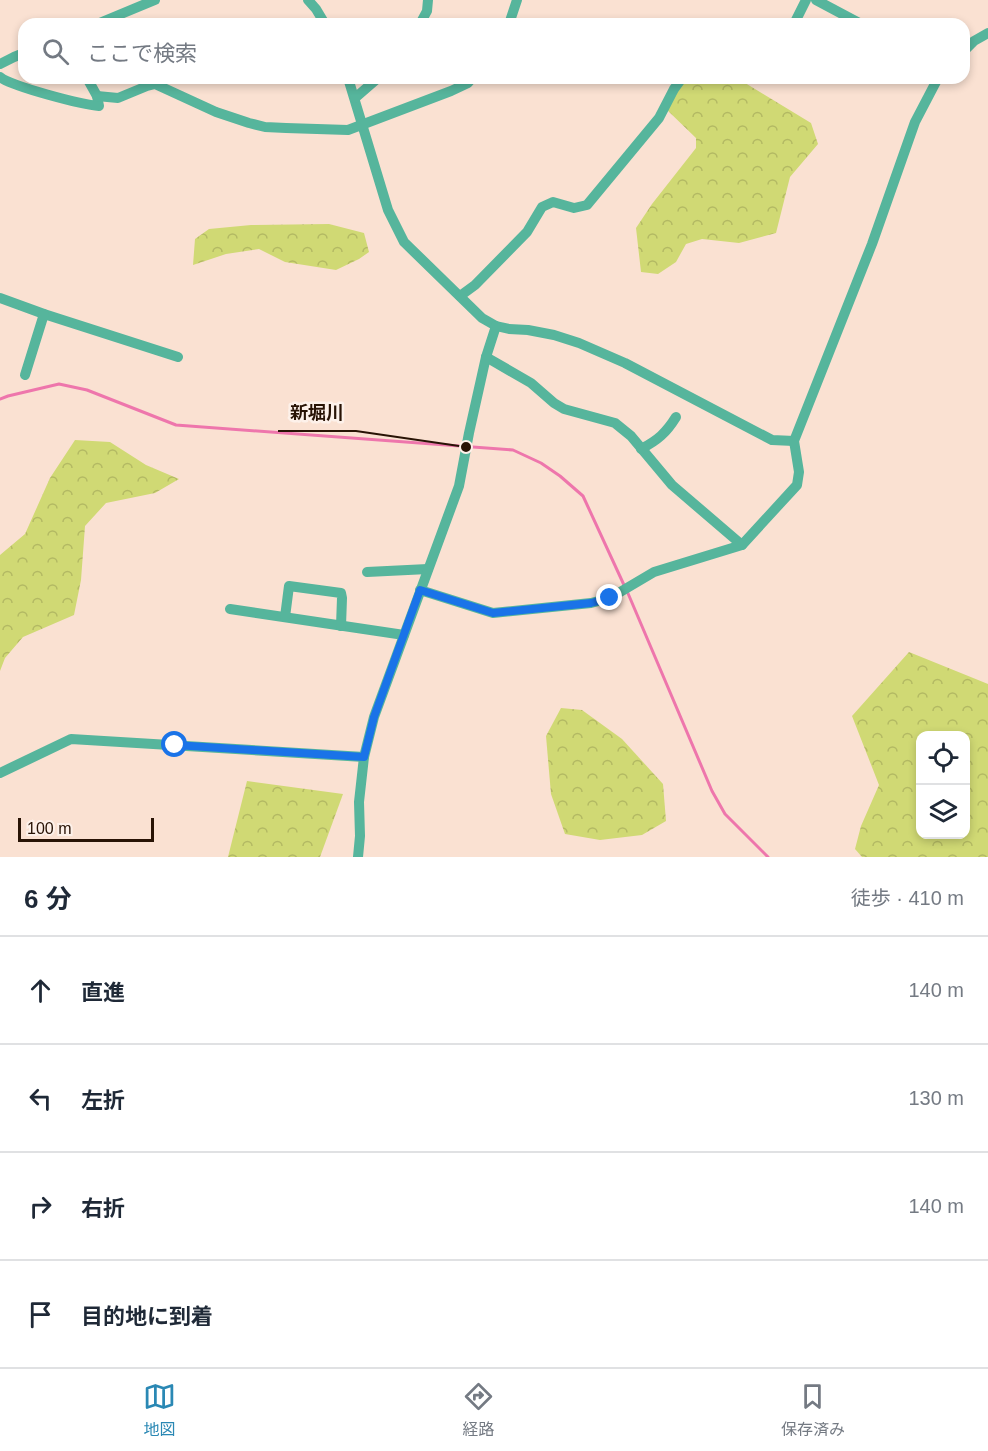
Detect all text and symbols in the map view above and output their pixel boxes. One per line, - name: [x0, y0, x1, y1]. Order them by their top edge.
- search box: [18, 18, 970, 84]
- icon: search: [39, 35, 72, 68]
- text: ここで検索: [87, 41, 197, 66]
- callout: 新堀川: [278, 395, 356, 431]
- text: 新堀川: [290, 403, 344, 423]
- route end: [596, 584, 622, 610]
- route start: [161, 731, 187, 757]
- map controls: [916, 731, 970, 839]
- button: locate: [916, 731, 970, 785]
- button: layers: [916, 785, 970, 839]
- scale bar: [18, 815, 154, 842]
- text: 100 m: [27, 820, 71, 837]
- text: 6 分: [24, 884, 72, 914]
- text: 徒歩 · 410 m: [851, 887, 964, 909]
- icon: ahead: [24, 974, 57, 1007]
- text: 140 m: [908, 979, 964, 1001]
- text: 直進: [81, 980, 125, 1005]
- icon: left: [24, 1082, 57, 1115]
- text: 130 m: [908, 1087, 964, 1109]
- text: 左折: [81, 1088, 125, 1113]
- icon: right: [24, 1190, 57, 1223]
- text: 140 m: [908, 1195, 964, 1217]
- text: 右折: [81, 1196, 125, 1221]
- icon: arrive: [24, 1298, 57, 1331]
- text: 目的地に到着: [81, 1304, 213, 1329]
- tab: 地図: [143, 1380, 176, 1440]
- tab: 経路: [462, 1380, 495, 1440]
- tab: 保存済み: [781, 1380, 845, 1440]

